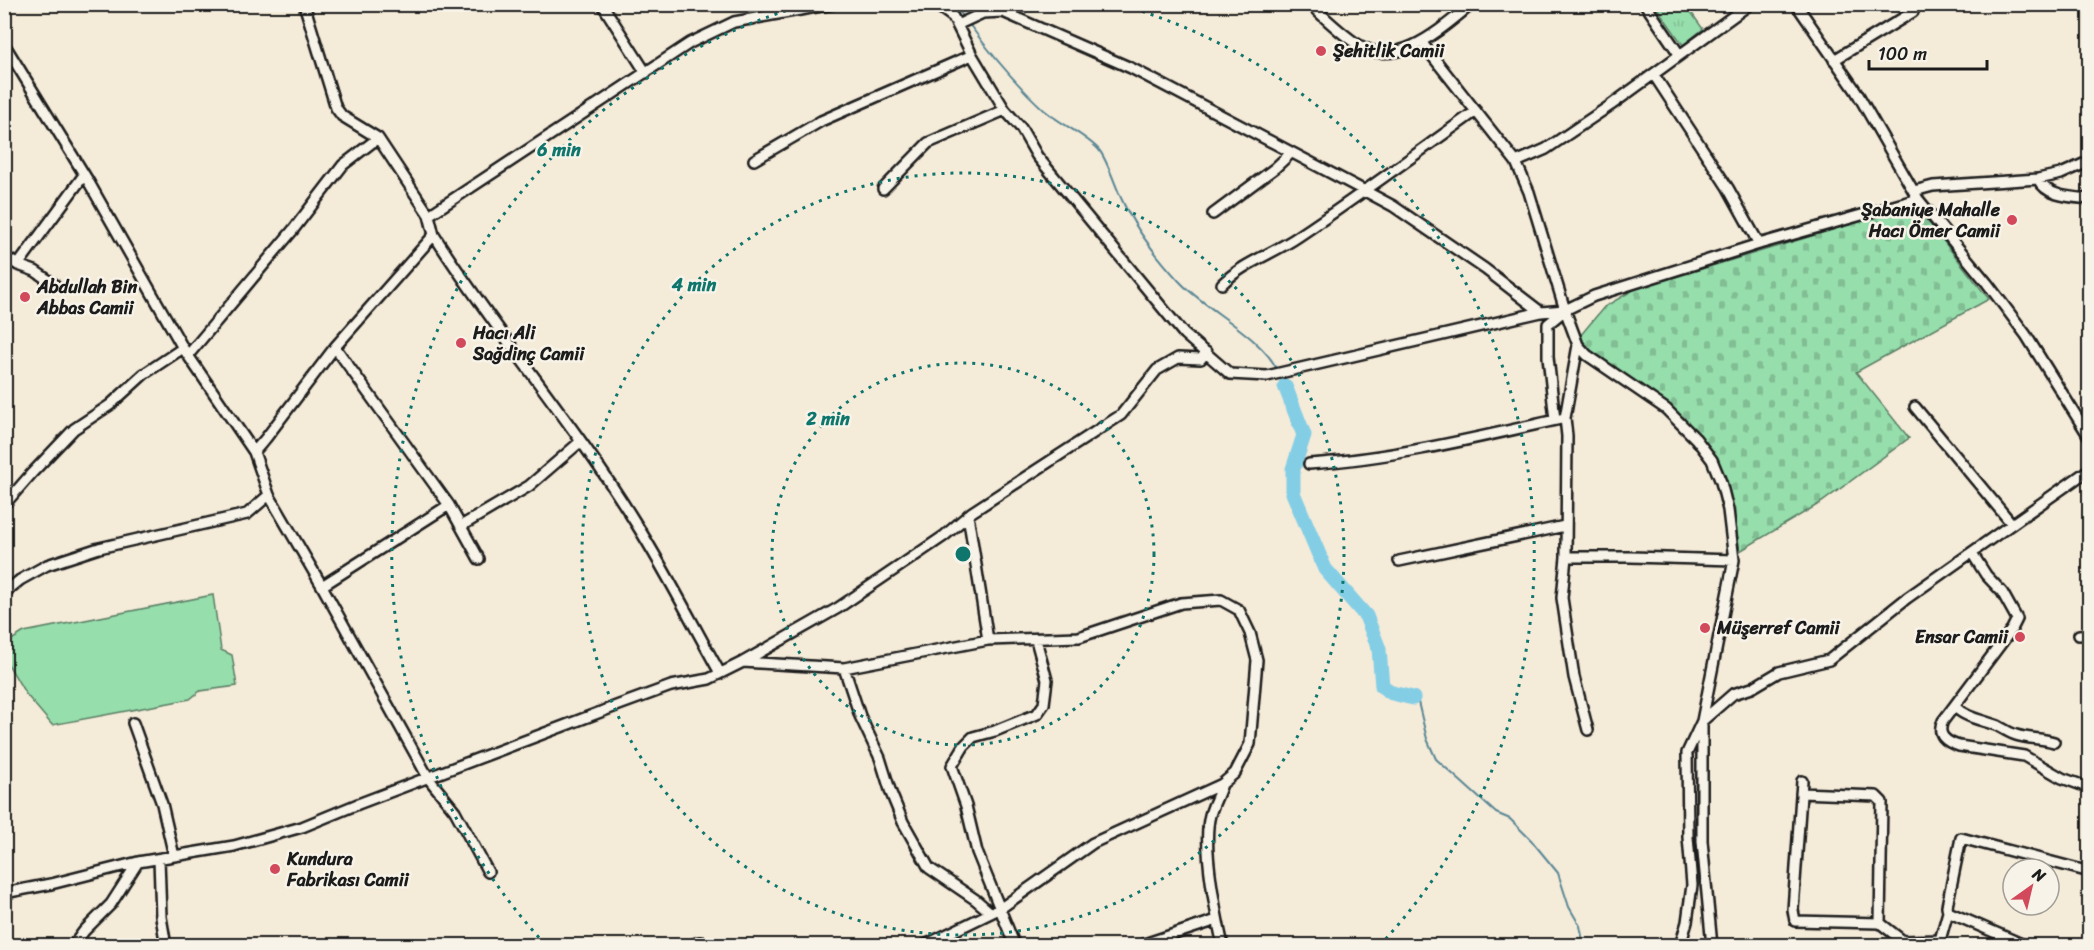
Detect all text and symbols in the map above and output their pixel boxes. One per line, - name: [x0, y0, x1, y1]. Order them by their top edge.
- scale bar: [1869, 33, 1988, 71]
- place label: Şehitlik Camii: [1332, 35, 1445, 67]
- text: 100 m: [1878, 38, 1927, 70]
- marker: Şehitlik Camii: [1314, 44, 1328, 58]
- text: 6 min: [536, 134, 581, 166]
- place label: Şabaniye Mahalle Hacı Ömer Camii: [1860, 194, 2001, 247]
- marker: Şabaniye Mahalle Hacı Ömer Camii: [2005, 213, 2019, 227]
- text: 4 min: [671, 269, 717, 301]
- place label: Abdullah Bin Abbas Camii: [36, 271, 138, 324]
- marker: Abdullah Bin Abbas Camii: [18, 290, 32, 304]
- place label: Hacı Ali Sağdinç Camii: [472, 317, 585, 370]
- marker: Hacı Ali Sağdinç Camii: [454, 336, 468, 350]
- text: 2 min: [805, 403, 850, 435]
- centre of rings: [953, 544, 973, 564]
- place label: Müşerref Camii: [1716, 612, 1840, 644]
- marker: Müşerref Camii: [1698, 621, 1712, 635]
- place label: Ensar Camii: [1915, 621, 2009, 653]
- marker: Ensar Camii: [2013, 630, 2027, 644]
- place label: Kundura Fabrikası Camii: [286, 843, 410, 896]
- north arrow: [2001, 857, 2061, 917]
- text: N: [2026, 859, 2053, 891]
- marker: Kundura Fabrikası Camii: [268, 862, 282, 876]

